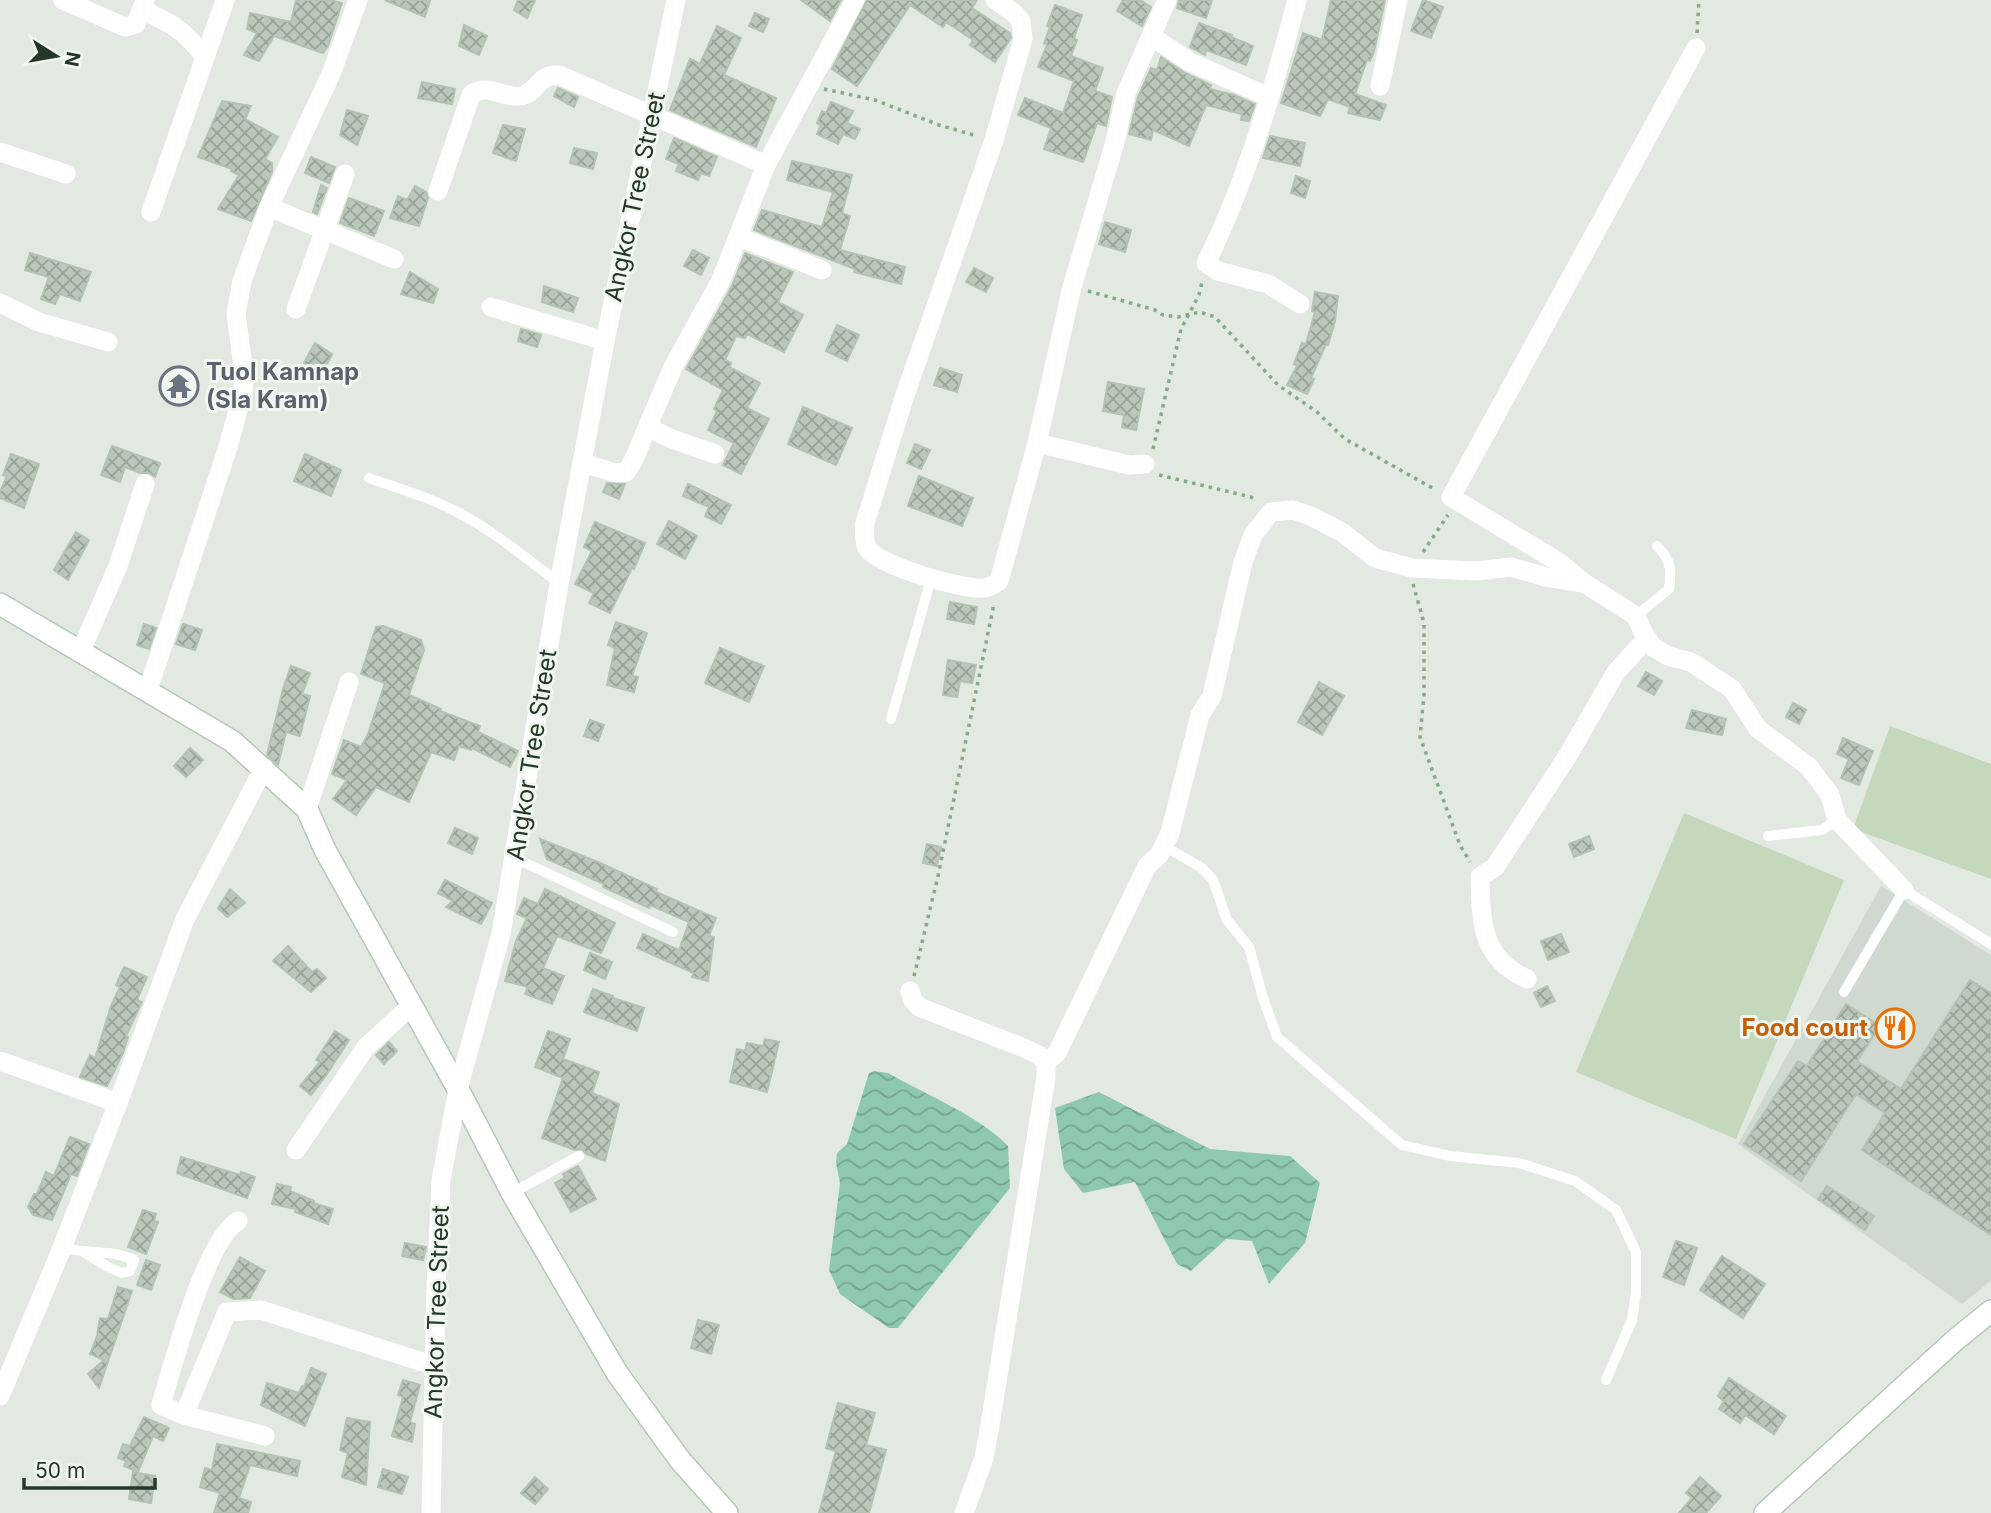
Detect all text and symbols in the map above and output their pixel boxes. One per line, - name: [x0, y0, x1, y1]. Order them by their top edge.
- north arrow: [21, 21, 91, 91]
- text: N: [60, 50, 85, 68]
- street label: Angkor Tree Street: [598, 89, 671, 304]
- place label: Tuol Kamnap (Sla Kram): [206, 357, 359, 414]
- temple icon: Tuol Kamnap (Sla Kram): [158, 365, 200, 407]
- street label: Angkor Tree Street: [500, 647, 563, 863]
- restaurant icon: Food court: [1874, 1007, 1916, 1049]
- place label: Food court: [1742, 1013, 1868, 1042]
- street label: Angkor Tree Street: [418, 1205, 455, 1419]
- scale bar: [24, 1446, 156, 1490]
- text: 50 m: [35, 1458, 85, 1483]

